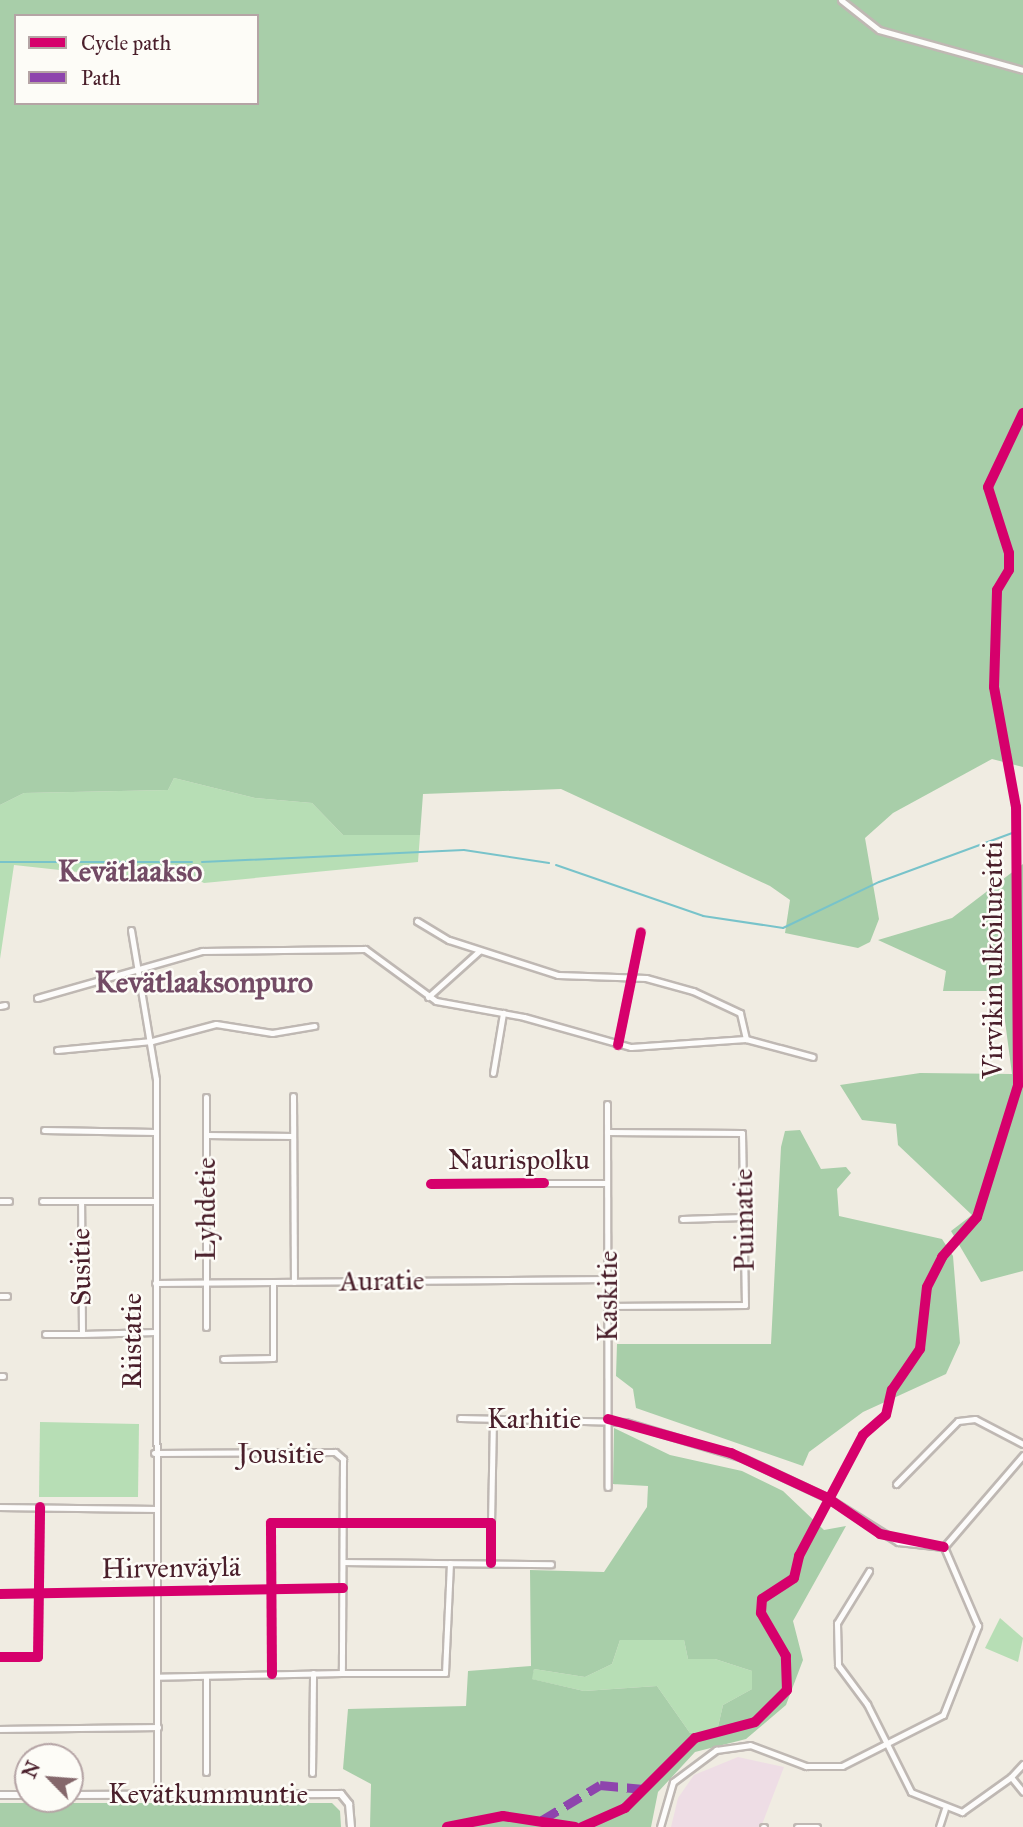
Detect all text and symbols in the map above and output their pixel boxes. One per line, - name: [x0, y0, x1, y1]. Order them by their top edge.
- legend: [14, 14, 259, 105]
- text: Cycle path: [81, 30, 171, 56]
- text: Path: [81, 65, 121, 91]
- street label: Virvikin ulkoilureitti: [976, 841, 1010, 1079]
- district label: Kevätlaakso: [58, 853, 202, 889]
- district label: Kevätlaaksonpuro: [95, 964, 313, 1000]
- street label: Naurispolku: [448, 1143, 590, 1177]
- street label: Lyhdetie: [189, 1157, 223, 1261]
- street label: Puimatie: [726, 1168, 762, 1272]
- street label: Susitie: [64, 1228, 98, 1306]
- street label: Kaskitie: [591, 1250, 625, 1342]
- street label: Auratie: [339, 1263, 425, 1299]
- street label: Riistatie: [115, 1293, 149, 1389]
- street label: Karhitie: [487, 1402, 581, 1436]
- street label: Jousitie: [238, 1437, 324, 1471]
- street label: Hirvenväylä: [101, 1550, 241, 1586]
- north arrow: [14, 1743, 84, 1813]
- text: N: [17, 1758, 45, 1782]
- street label: Kevätkummuntie: [108, 1777, 308, 1811]

